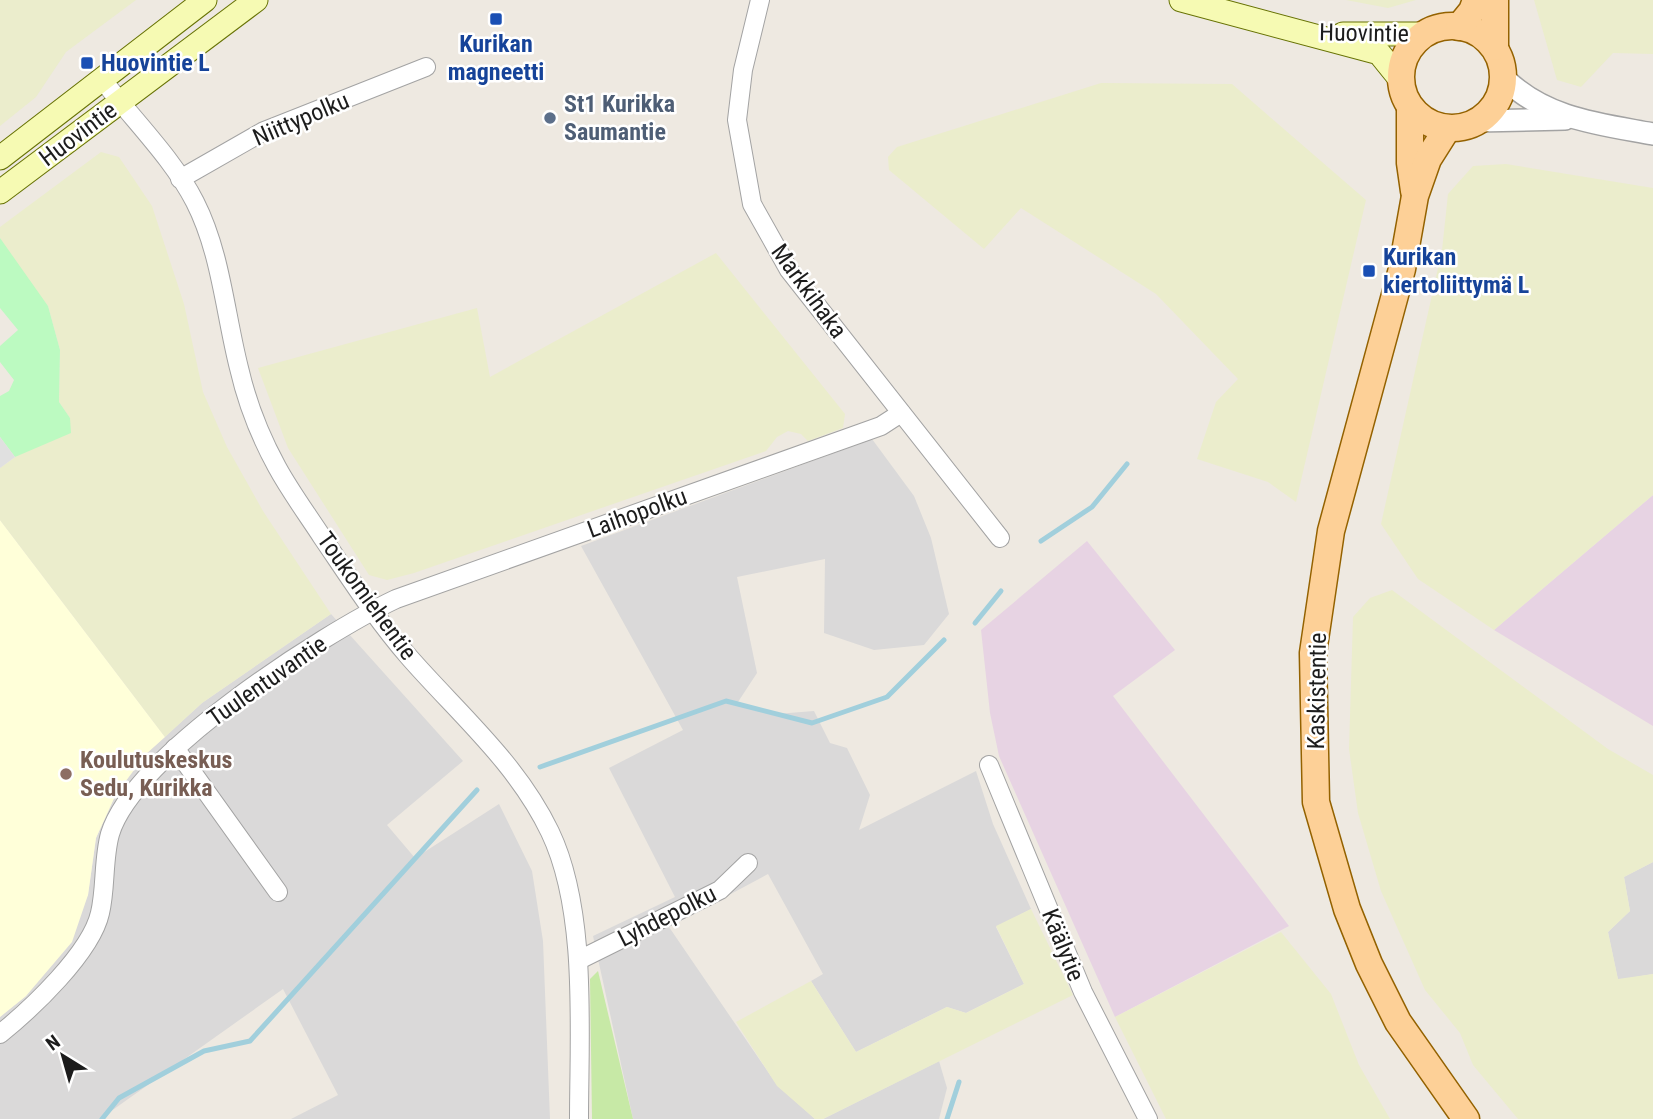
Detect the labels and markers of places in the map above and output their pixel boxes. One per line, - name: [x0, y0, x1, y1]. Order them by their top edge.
- marker: Kurikan magneetti: [488, 11, 504, 27]
- place label: Kurikan magneetti: [448, 30, 544, 86]
- place label: Huovintie L: [101, 49, 210, 77]
- marker: Huovintie L: [79, 55, 95, 71]
- place label: St1 Kurikka Saumantie: [564, 90, 675, 146]
- marker: St1 Kurikka Saumantie: [542, 110, 558, 126]
- place label: Kurikan kiertoliittymä L: [1383, 243, 1529, 299]
- marker: Kurikan kiertoliittymä L: [1361, 263, 1377, 279]
- place label: Koulutuskeskus Sedu, Kurikka: [80, 746, 233, 802]
- marker: Koulutuskeskus Sedu, Kurikka: [58, 766, 74, 782]

